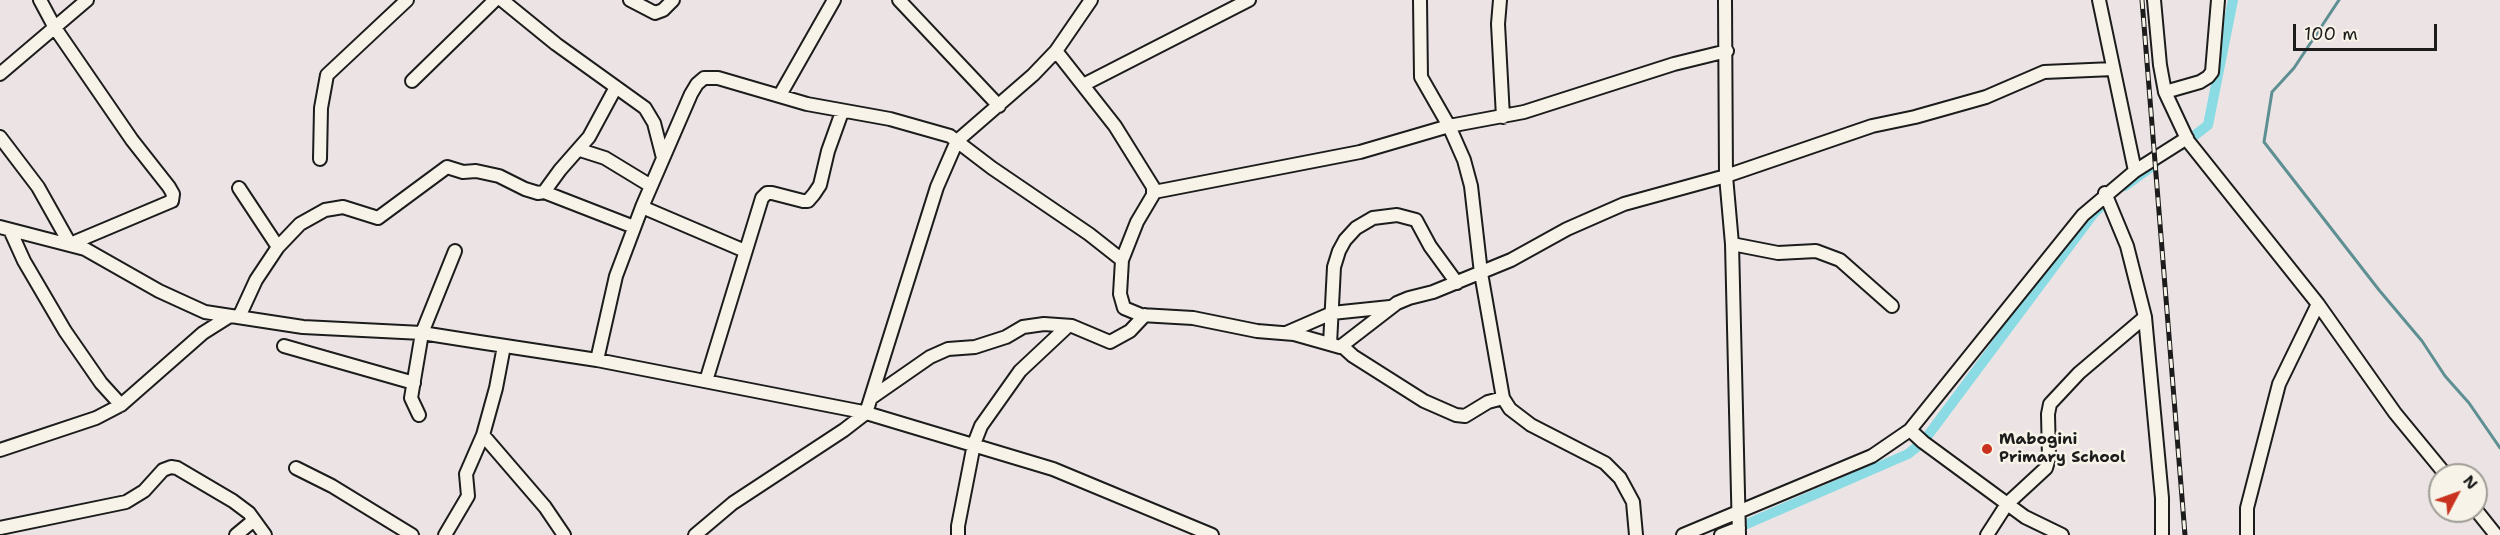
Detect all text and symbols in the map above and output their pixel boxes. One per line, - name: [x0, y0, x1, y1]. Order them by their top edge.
- scale bar: [2296, 12, 2440, 50]
- text: 100 m: [2304, 22, 2358, 46]
- place label: Mabogini Primary School: [1999, 430, 2126, 468]
- marker: Mabogini Primary School: [1980, 442, 1994, 456]
- north arrow: [2428, 463, 2488, 523]
- text: N: [2458, 470, 2483, 494]

